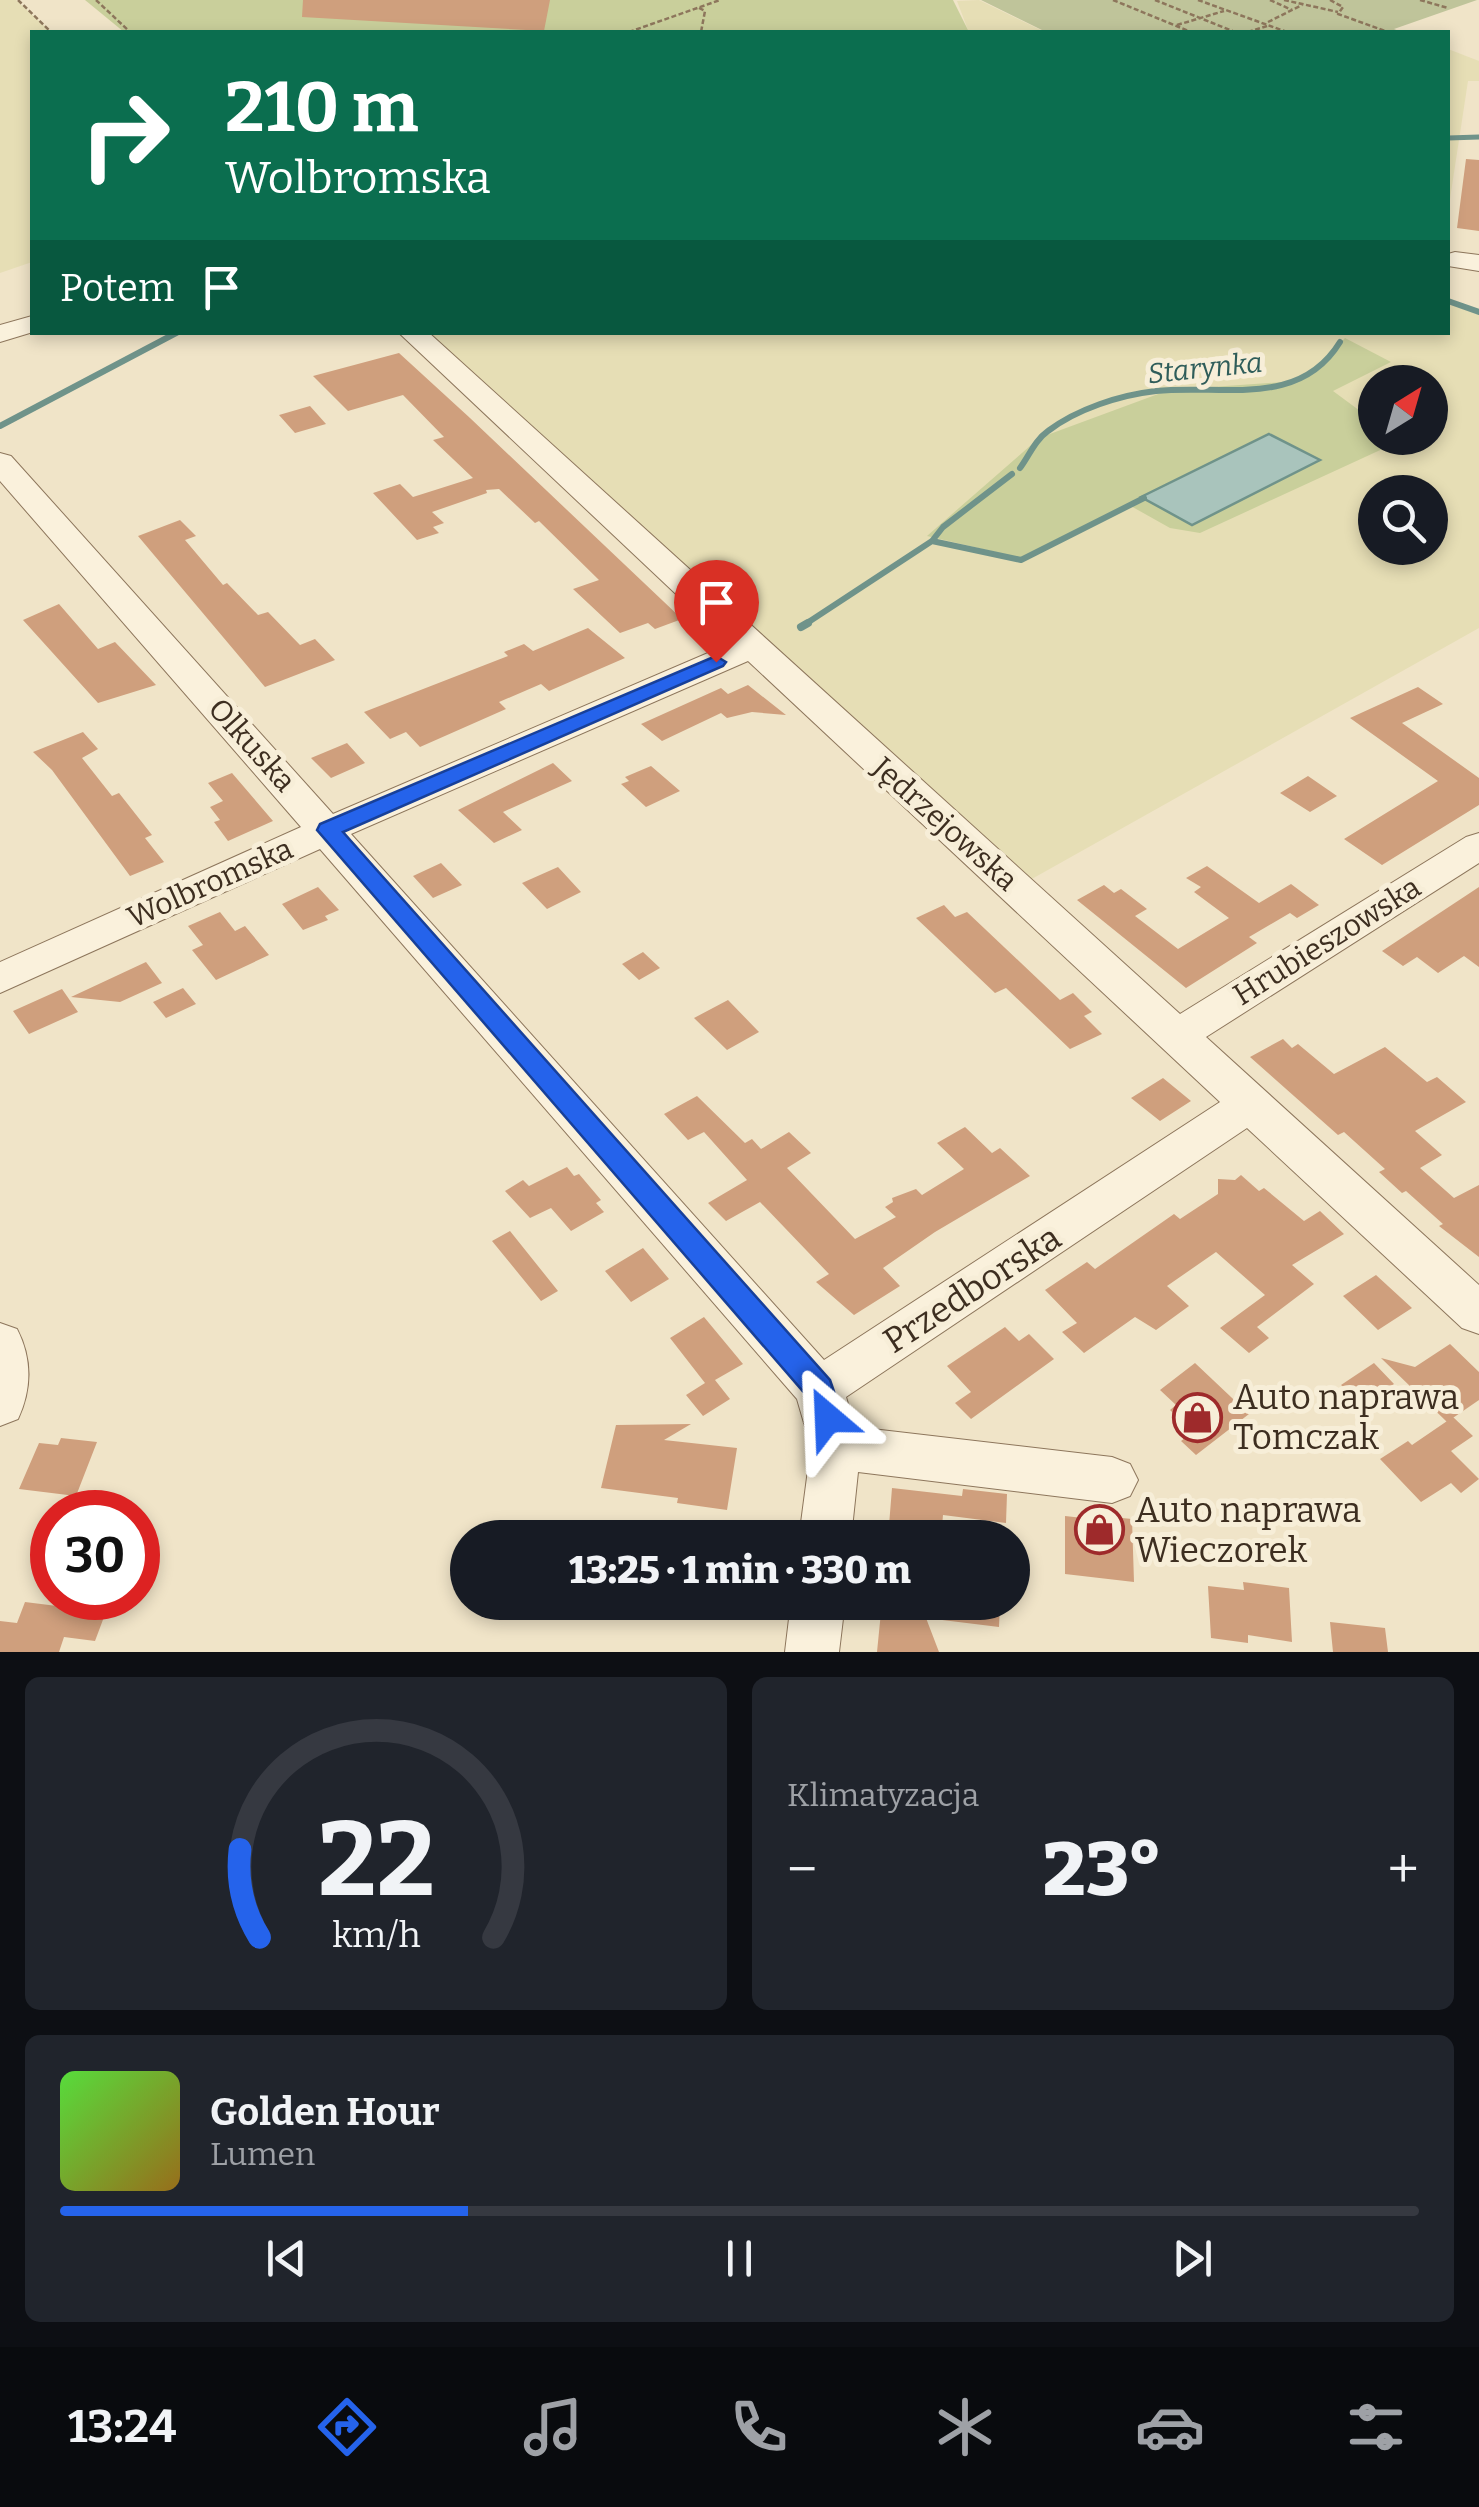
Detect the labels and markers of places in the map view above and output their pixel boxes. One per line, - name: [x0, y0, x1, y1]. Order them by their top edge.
- pin: [674, 560, 759, 663]
- place label: Auto naprawa Tomczak: [1233, 1376, 1459, 1458]
- shop icon: Auto naprawa Tomczak: [1172, 1391, 1224, 1443]
- place label: Auto naprawa Wieczorek: [1135, 1489, 1361, 1571]
- shop icon: Auto naprawa Wieczorek: [1074, 1504, 1126, 1556]

